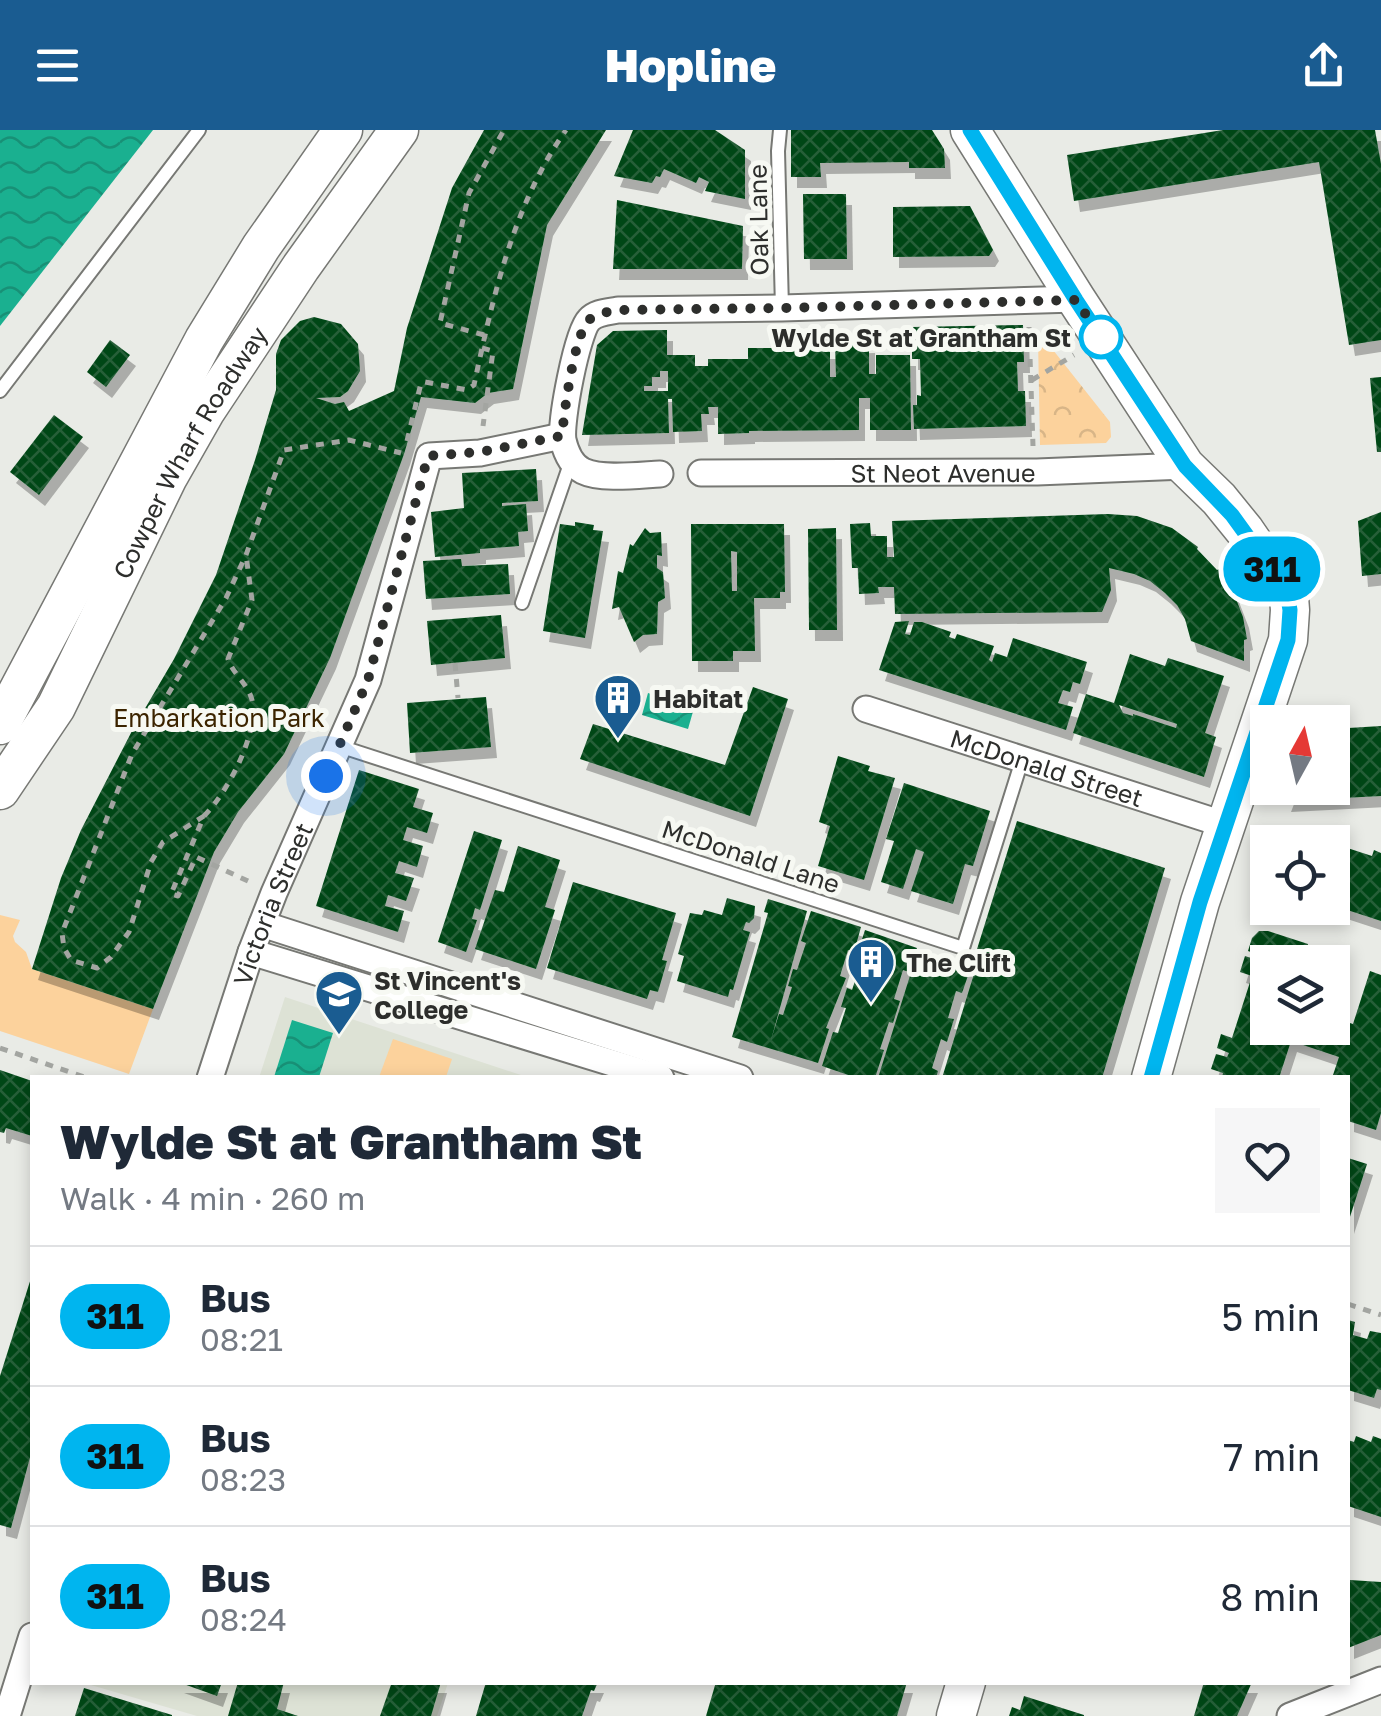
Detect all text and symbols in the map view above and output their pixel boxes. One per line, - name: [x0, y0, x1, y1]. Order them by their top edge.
- icon: menu: [30, 38, 85, 93]
- text: Hopline: [605, 38, 776, 92]
- icon: share: [1296, 38, 1351, 93]
- street label: Oak Lane: [742, 164, 774, 276]
- marker: Wylde St at Grantham St: [1080, 316, 1122, 358]
- street label: Cowper Wharf Roadway: [106, 320, 273, 584]
- place label: Wylde St at Grantham St: [771, 322, 1071, 353]
- street label: St Neot Avenue: [850, 457, 1036, 488]
- line badge: 311: [1214, 536, 1330, 602]
- text: 311: [1243, 548, 1301, 590]
- building icon: Habitat: [592, 672, 644, 740]
- place label: Habitat: [653, 683, 743, 714]
- park label: Embarkation Park: [113, 702, 325, 733]
- north arrow: [1250, 705, 1350, 805]
- map controls: [1250, 705, 1350, 1045]
- street label: McDonald Street: [947, 722, 1147, 813]
- your location: [301, 751, 351, 801]
- street label: McDonald Lane: [658, 813, 844, 899]
- street label: Victoria Street: [226, 817, 319, 989]
- button: locate: [1250, 825, 1350, 925]
- building icon: The Clift: [845, 936, 897, 1004]
- button: layers: [1250, 945, 1350, 1045]
- place label: The Clift: [906, 947, 1011, 978]
- place label: St Vincent's College: [374, 965, 521, 1025]
- school or university icon: St Vincent's College: [313, 968, 365, 1036]
- button: heart: [1215, 1108, 1320, 1213]
- text: Wylde St at Grantham St: [60, 1112, 642, 1170]
- text: Walk · 4 min · 260 m: [60, 1179, 365, 1217]
- text: Bus: [200, 1275, 271, 1320]
- text: 5 min: [1221, 1294, 1320, 1339]
- text: 311: [86, 1295, 144, 1337]
- text: 08:21: [200, 1320, 283, 1358]
- text: Bus: [200, 1415, 271, 1460]
- text: 7 min: [1223, 1434, 1320, 1479]
- text: 311: [86, 1435, 144, 1477]
- text: 08:23: [200, 1460, 286, 1498]
- text: Bus: [200, 1555, 271, 1600]
- text: 8 min: [1220, 1574, 1320, 1619]
- text: 311: [86, 1575, 144, 1617]
- text: 08:24: [200, 1600, 287, 1638]

